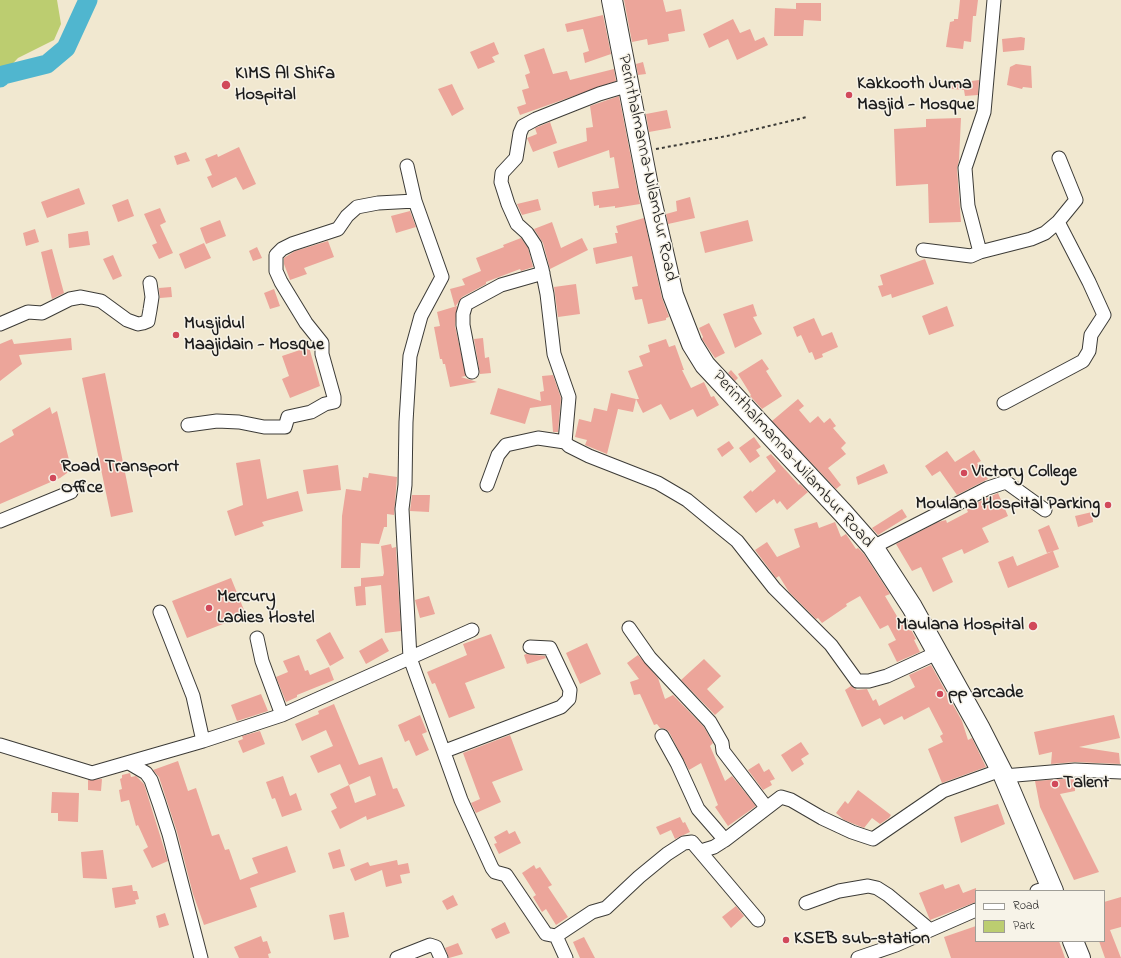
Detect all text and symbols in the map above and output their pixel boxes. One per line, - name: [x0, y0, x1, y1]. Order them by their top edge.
- street label: Perinthalmanna-Nilambur Road: [611, 53, 681, 283]
- place label: KIMS Al Shifa Hospital: [235, 64, 335, 106]
- place label: Kakkooth Juma Masjid - Mosque: [857, 74, 975, 116]
- marker: KIMS Al Shifa Hospital: [220, 79, 232, 91]
- marker: Kakkooth Juma Masjid - Mosque: [844, 90, 854, 100]
- place label: Musjidul Maajidain - Mosque: [184, 314, 324, 356]
- marker: Musjidul Maajidain - Mosque: [171, 330, 181, 340]
- street label: Perinthalmanna-Nilambur Road: [707, 367, 877, 553]
- place label: Road Transport Office: [61, 457, 179, 500]
- place label: Victory College: [972, 462, 1077, 484]
- marker: Victory College: [959, 468, 969, 478]
- marker: Road Transport Office: [48, 473, 58, 483]
- place label: Moulana Hospital Parking: [916, 494, 1100, 516]
- marker: Moulana Hospital Parking: [1103, 500, 1113, 510]
- place label: Mercury Ladies Hostel: [217, 587, 315, 630]
- marker: Mercury Ladies Hostel: [204, 603, 214, 613]
- place label: Maulana Hospital: [896, 615, 1024, 637]
- marker: Maulana Hospital: [1027, 620, 1039, 632]
- place label: pp arcade: [948, 683, 1023, 705]
- marker: pp arcade: [935, 689, 945, 699]
- place label: Talent: [1063, 773, 1109, 795]
- marker: Talent: [1050, 779, 1060, 789]
- legend: [975, 890, 1105, 942]
- text: Road: [1013, 897, 1039, 915]
- text: Park: [1013, 917, 1035, 935]
- place label: KSEB sub-station: [794, 929, 930, 951]
- marker: KSEB sub-station: [781, 935, 791, 945]

